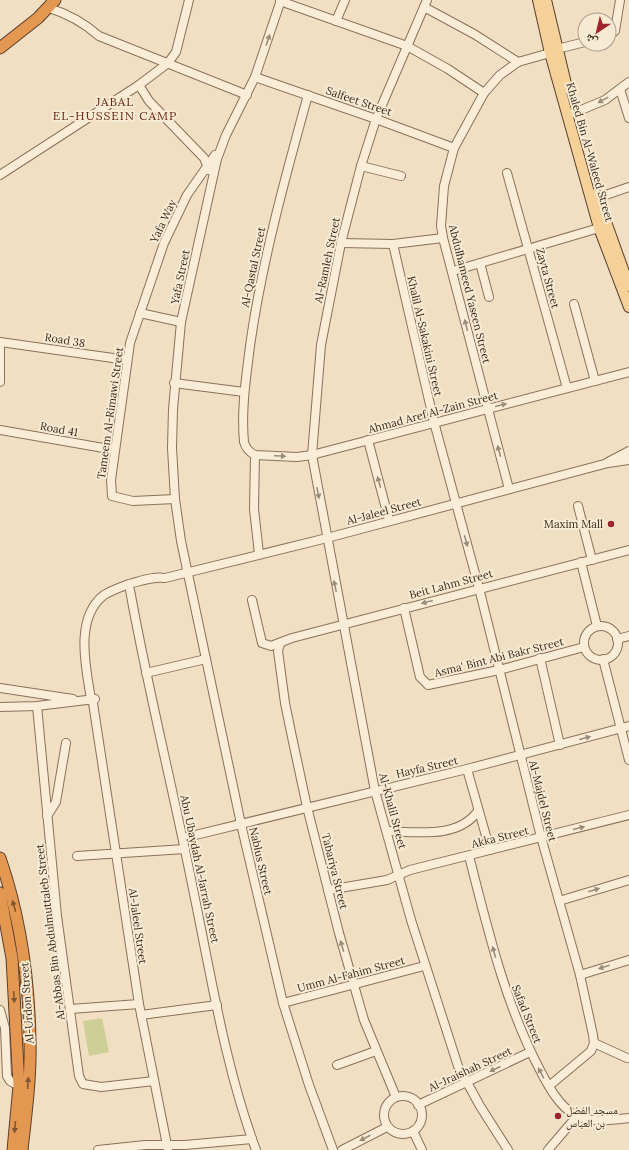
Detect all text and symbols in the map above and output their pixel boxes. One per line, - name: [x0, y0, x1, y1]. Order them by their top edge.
- north arrow: [577, 12, 617, 52]
- text: ش: [582, 30, 601, 49]
- one-way arrow: [265, 34, 271, 46]
- street label: Khaled Bin Al-Waleed Street: [563, 81, 617, 224]
- street label: Salfeet Street: [324, 83, 394, 119]
- district label: JABAL EL-HUSSEIN CAMP: [53, 94, 177, 123]
- one-way arrow: [597, 97, 609, 104]
- street label: Yafa Way: [146, 197, 179, 246]
- street label: Al-Ramleh Street: [311, 215, 343, 305]
- street label: Abdulhameed Yaseen Street: [446, 222, 494, 366]
- street label: Al-Qastal Street: [237, 225, 269, 309]
- street label: Zayta Street: [533, 246, 563, 311]
- street label: Yafa Street: [167, 248, 193, 307]
- street label: Khalil Al-Sakakini Street: [404, 274, 446, 398]
- one-way arrow: [463, 319, 469, 331]
- street label: Road 38: [44, 330, 86, 350]
- street label: Tameem Al-Rimawi Street: [94, 345, 126, 480]
- street label: Ahmad Aref Al-Zain Street: [366, 388, 500, 436]
- one-way arrow: [495, 402, 507, 408]
- street label: Road 41: [39, 419, 79, 439]
- one-way arrow: [496, 445, 502, 457]
- one-way arrow: [274, 453, 287, 459]
- one-way arrow: [376, 476, 382, 489]
- one-way arrow: [315, 487, 321, 500]
- street label: Al-Jaleel Street: [344, 494, 423, 528]
- place label: Maxim Mall: [544, 517, 603, 531]
- marker: Maxim Mall: [606, 519, 616, 529]
- one-way arrow: [463, 534, 469, 547]
- street label: Beit Lahm Street: [408, 566, 495, 602]
- one-way arrow: [332, 580, 338, 592]
- one-way arrow: [421, 599, 433, 605]
- street label: Asma' Bint Abi Bakr Street: [432, 634, 566, 680]
- one-way arrow: [580, 735, 592, 741]
- street label: Hayfa Street: [395, 753, 460, 781]
- street label: Al-Majdel Street: [526, 758, 560, 844]
- street label: Al-Khalil Street: [376, 771, 410, 851]
- street label: Abu Ubaydah Al-Jarrah Street: [177, 793, 223, 945]
- street label: Akka Street: [469, 823, 531, 851]
- one-way arrow: [572, 824, 585, 830]
- street label: Nablus Street: [246, 826, 276, 897]
- street label: Tabariya Street: [319, 832, 351, 911]
- street label: Al-Abbas Bin Abdulmuttaleb Street: [32, 842, 68, 1022]
- street label: Al-Jaleel Street: [126, 886, 150, 966]
- one-way arrow: [588, 887, 600, 893]
- one-way arrow: [10, 900, 16, 913]
- one-way arrow: [339, 940, 345, 952]
- one-way arrow: [491, 946, 497, 958]
- street label: Umm Al-Fahim Street: [296, 953, 407, 995]
- street label: Al-Urdon Street: [17, 961, 37, 1045]
- one-way arrow: [598, 964, 610, 970]
- street label: Safad Street: [509, 983, 545, 1046]
- one-way arrow: [11, 991, 17, 1004]
- street label: Al-Jraishah Street: [425, 1043, 515, 1095]
- one-way arrow: [489, 1066, 501, 1072]
- one-way arrow: [538, 1067, 545, 1079]
- one-way arrow: [25, 1077, 32, 1089]
- place label: مسجد الفضل بن العباس: [566, 1103, 618, 1130]
- marker: مسجد الفضل بن العباس: [553, 1111, 563, 1121]
- one-way arrow: [12, 1121, 19, 1133]
- one-way arrow: [359, 1135, 371, 1142]

